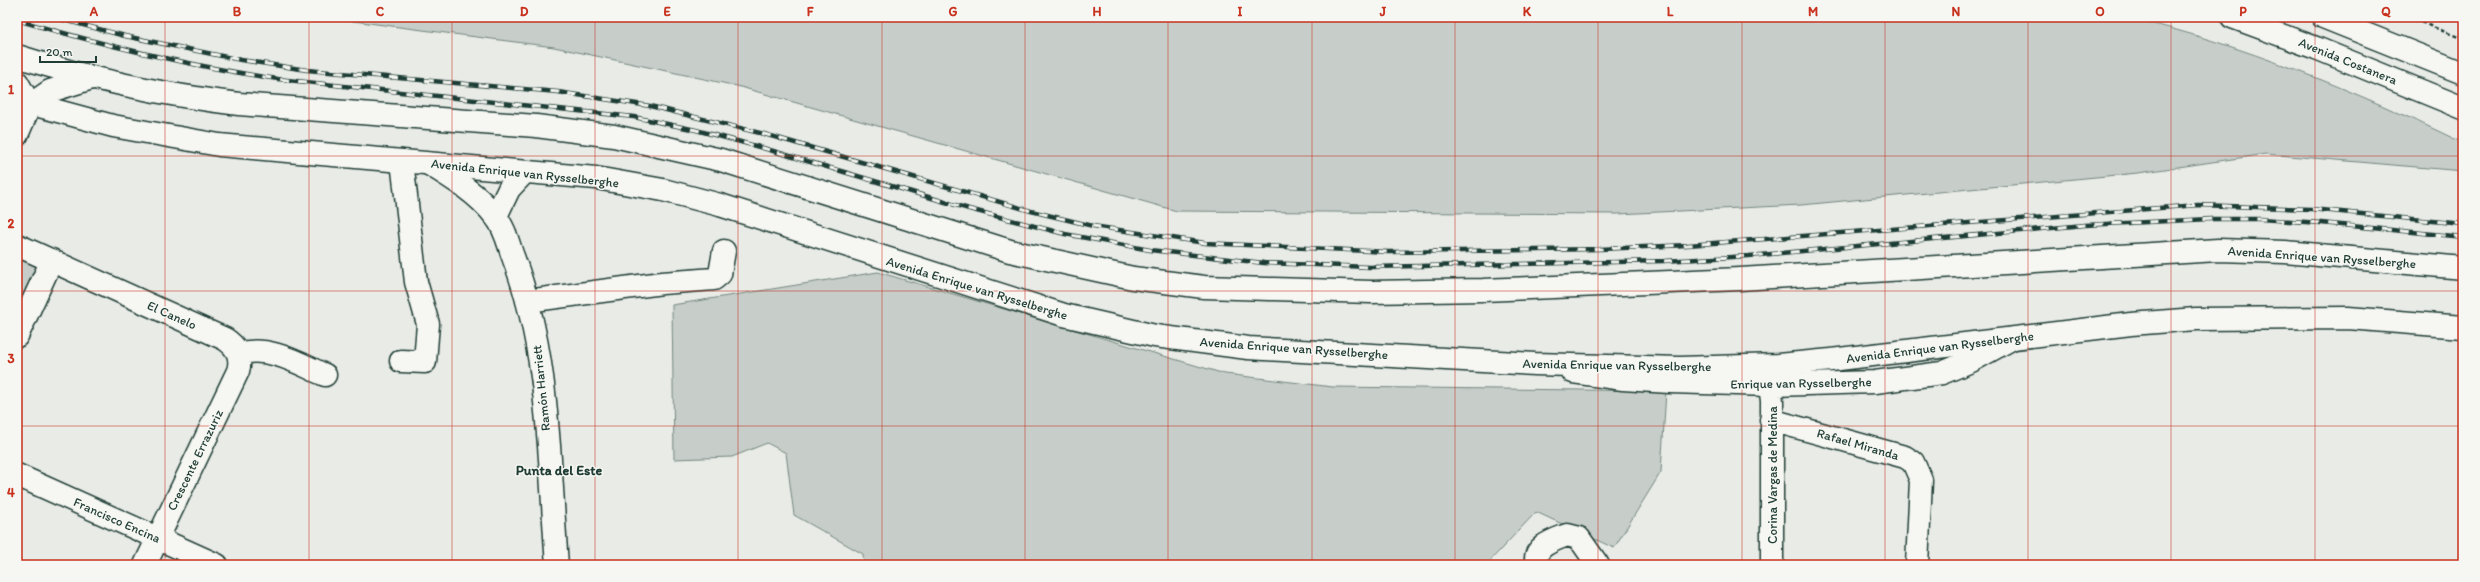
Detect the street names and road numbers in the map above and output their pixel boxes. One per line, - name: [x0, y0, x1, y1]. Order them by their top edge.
- street label: Avenida Costanera: [2297, 34, 2400, 88]
- street label: Avenida Enrique van Rysselberghe: [430, 156, 620, 190]
- street label: Avenida Enrique van Rysselberghe: [2227, 243, 2417, 271]
- street label: Avenida Enrique van Rysselberghe: [885, 253, 1069, 323]
- street label: El Canelo: [145, 298, 199, 333]
- street label: Avenida Enrique van Rysselberghe: [1845, 328, 2035, 366]
- street label: Avenida Enrique van Rysselberghe: [1199, 334, 1389, 362]
- street label: Ramón Harriett: [529, 344, 553, 432]
- street label: Avenida Enrique van Rysselberghe: [1522, 356, 1712, 374]
- street label: Enrique van Rysselberghe: [1730, 374, 1872, 392]
- street label: Corina Vargas de Medina: [1765, 406, 1780, 544]
- street label: Crescente Errazuriz: [164, 407, 226, 513]
- street label: Rafael Miranda: [1815, 425, 1901, 463]
- street label: Francisco Encina: [71, 494, 163, 546]

